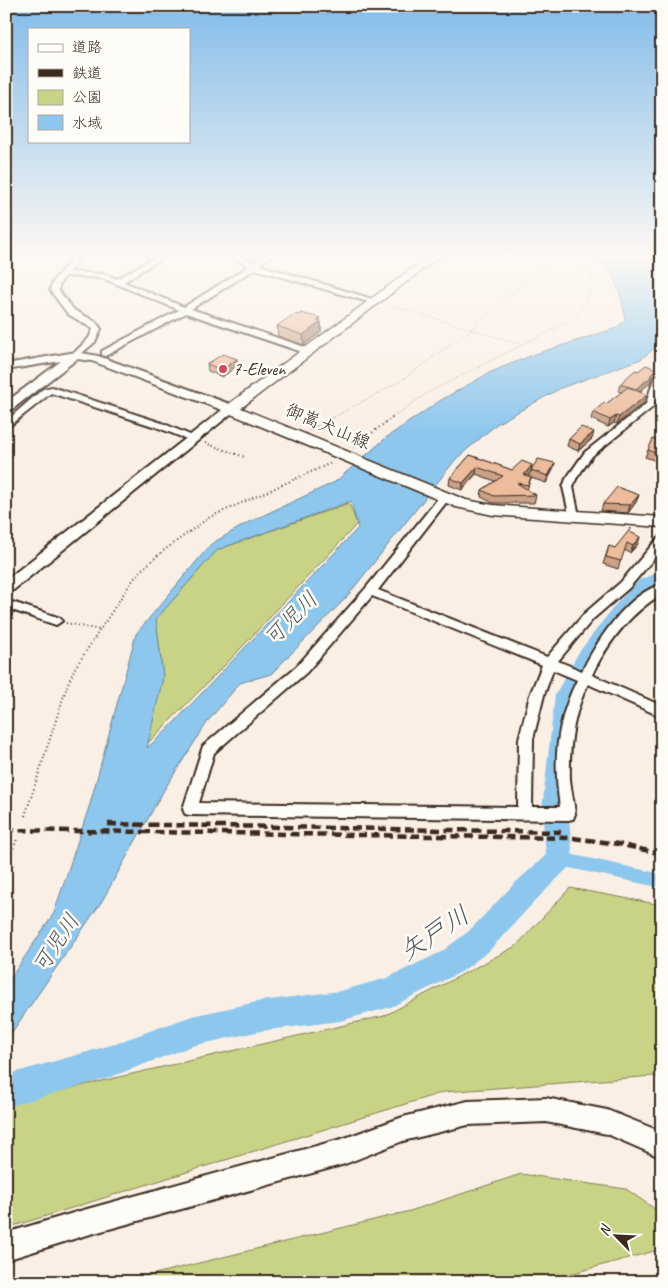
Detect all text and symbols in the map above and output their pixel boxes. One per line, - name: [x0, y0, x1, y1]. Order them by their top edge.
- legend: [28, 28, 190, 142]
- text: 道路: [72, 38, 102, 57]
- text: 鉄道: [72, 64, 102, 83]
- text: 公園: [72, 88, 102, 107]
- text: 水域: [72, 114, 102, 133]
- place label: 7-Eleven: [233, 358, 286, 380]
- marker: 7-Eleven: [217, 363, 229, 375]
- street label: 御嵩犬山線: [282, 398, 374, 454]
- water label: 可児川: [257, 585, 324, 652]
- water label: 矢戸川: [393, 898, 476, 969]
- water label: 可児川: [26, 908, 86, 979]
- north arrow: [590, 1210, 640, 1260]
- text: N: [595, 1221, 615, 1238]

